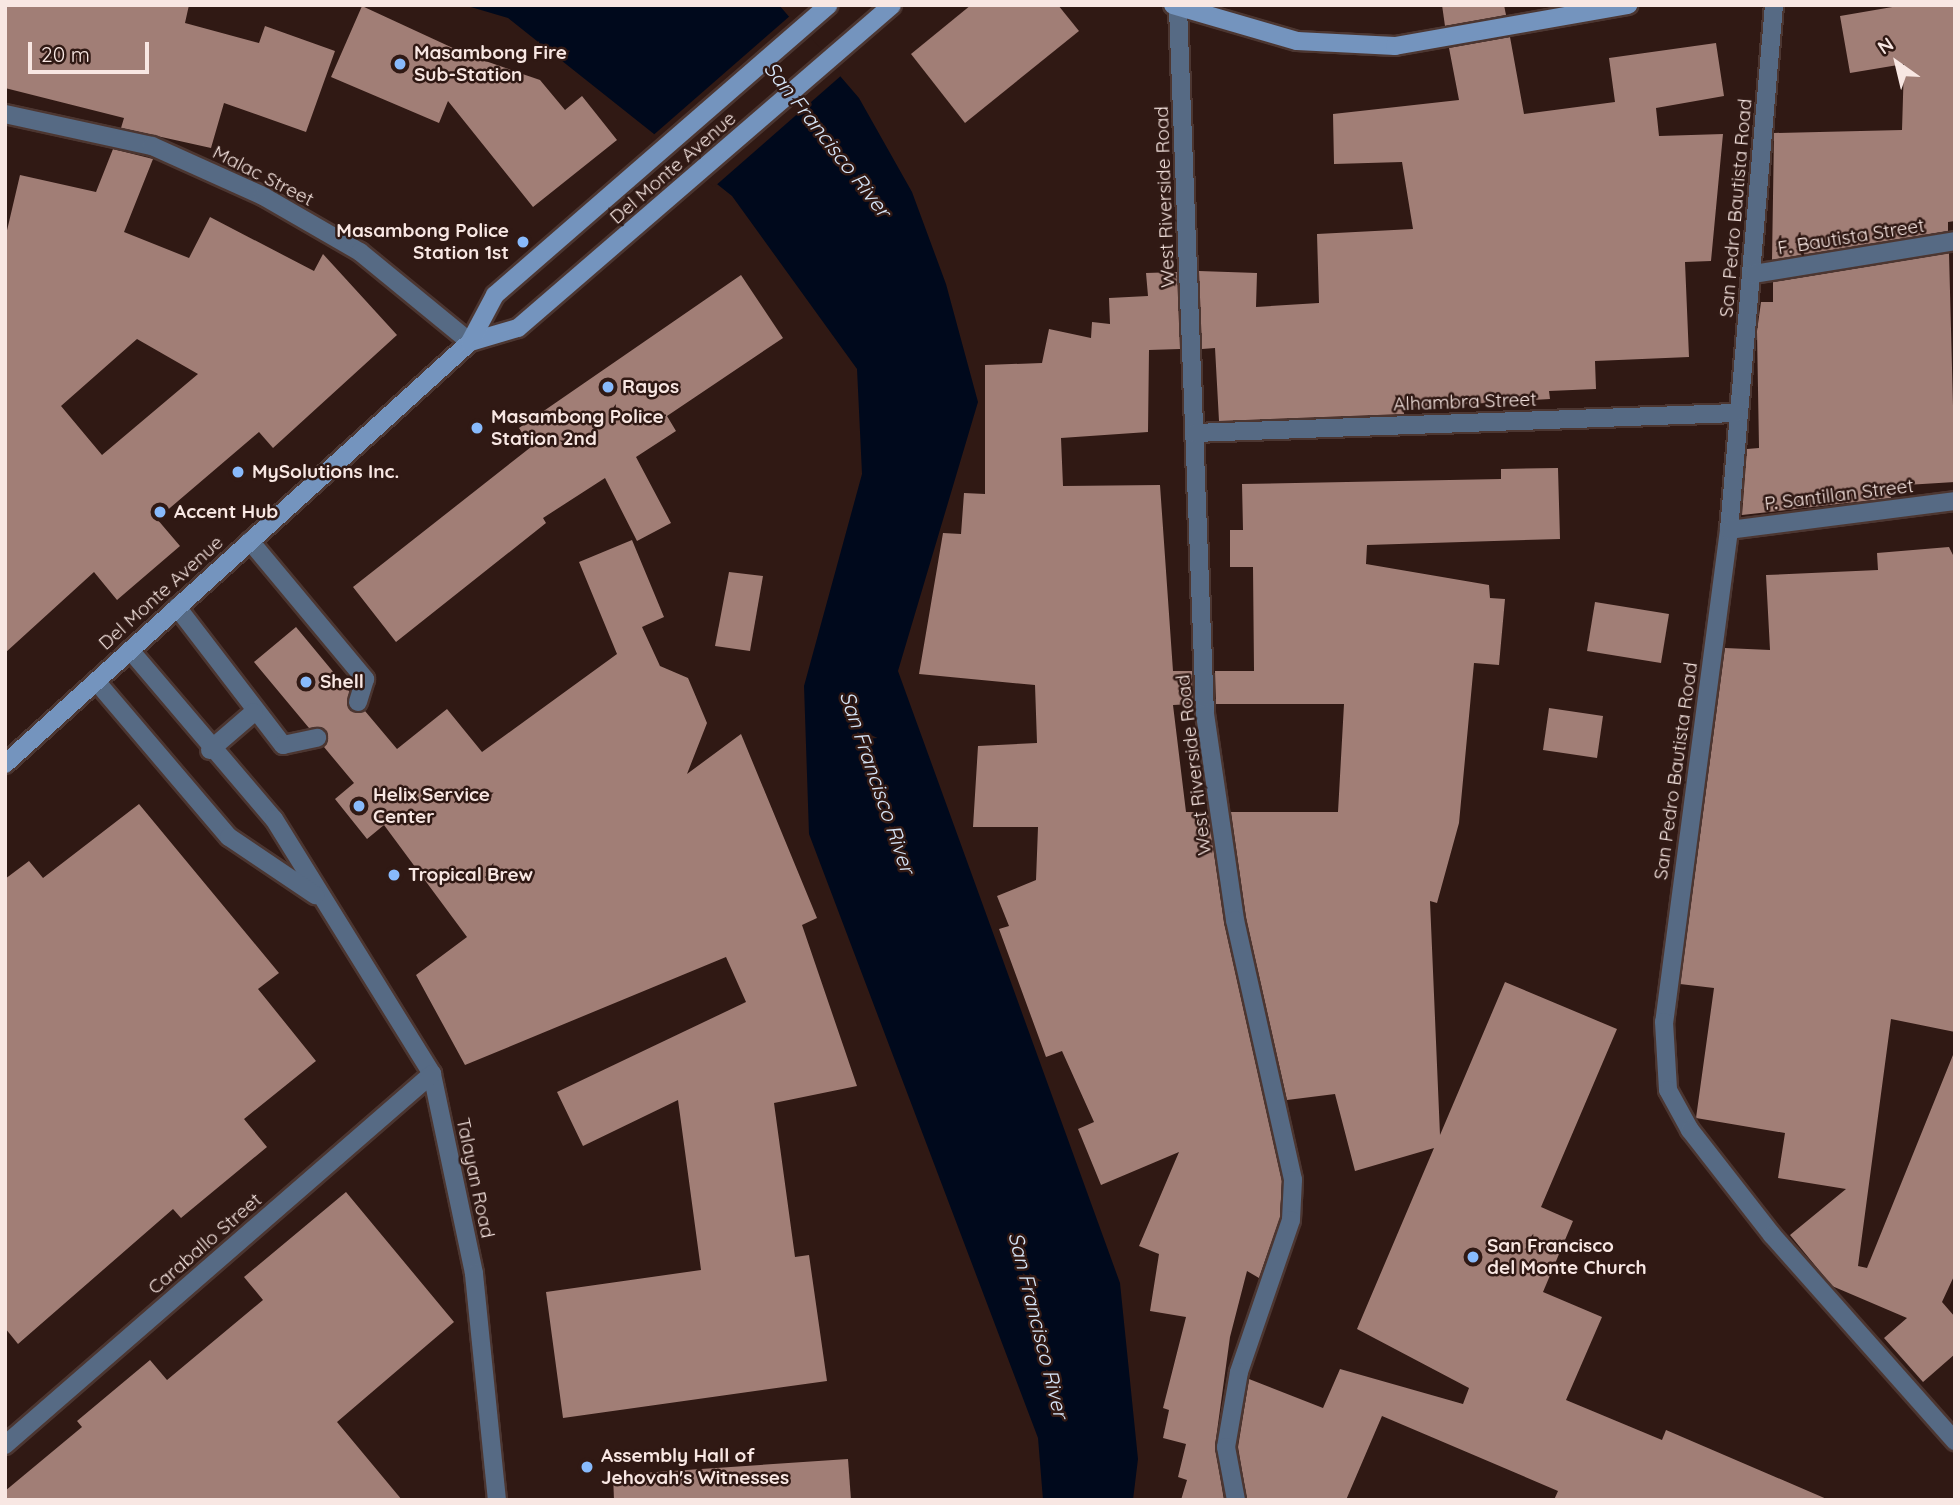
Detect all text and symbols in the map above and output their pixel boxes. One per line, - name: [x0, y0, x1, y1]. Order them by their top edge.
- scale bar: [32, 28, 152, 72]
- north arrow: [1862, 28, 1932, 98]
- text: N: [1873, 32, 1898, 59]
- text: 20 m: [41, 41, 90, 67]
- place label: Masambong Fire Sub-Station: [414, 42, 567, 86]
- marker: Masambong Fire Sub-Station: [392, 56, 408, 72]
- water label: San Francisco River: [759, 56, 897, 222]
- street label: San Pedro Bautista Road: [1715, 98, 1757, 318]
- street label: West Riverside Road: [1150, 106, 1180, 288]
- street label: Del Monte Avenue: [605, 107, 741, 229]
- street label: Malac Street: [209, 141, 317, 211]
- street label: F. Bautista Street: [1776, 214, 1926, 260]
- place label: Masambong Police Station 1st: [336, 220, 509, 264]
- marker: Masambong Police Station 1st: [515, 234, 531, 250]
- place label: Rayos: [622, 376, 679, 398]
- marker: Rayos: [600, 379, 616, 395]
- street label: Alhambra Street: [1393, 388, 1537, 416]
- place label: Masambong Police Station 2nd: [491, 406, 664, 450]
- marker: Masambong Police Station 2nd: [469, 420, 485, 436]
- place label: MySolutions Inc.: [252, 461, 399, 483]
- marker: MySolutions Inc.: [230, 464, 246, 480]
- street label: P. Santillan Street: [1763, 475, 1915, 515]
- place label: Accent Hub: [174, 501, 278, 523]
- marker: Accent Hub: [152, 504, 168, 520]
- street label: Del Monte Avenue: [94, 531, 228, 655]
- street label: San Pedro Bautista Road: [1649, 661, 1703, 881]
- place label: Shell: [320, 671, 364, 693]
- street label: West Riverside Road: [1172, 673, 1216, 857]
- marker: Shell: [298, 674, 314, 690]
- water label: San Francisco River: [835, 688, 921, 876]
- place label: Helix Service Center: [373, 784, 490, 828]
- marker: Helix Service Center: [351, 798, 367, 814]
- place label: Tropical Brew: [408, 864, 533, 886]
- marker: Tropical Brew: [386, 867, 402, 883]
- street label: Talayan Road: [451, 1116, 499, 1240]
- street label: Caraballo Street: [144, 1189, 266, 1299]
- water label: San Francisco River: [1004, 1229, 1074, 1421]
- place label: San Francisco del Monte Church: [1487, 1235, 1647, 1279]
- marker: San Francisco del Monte Church: [1465, 1249, 1481, 1265]
- place label: Assembly Hall of Jehovah's Witnesses: [601, 1445, 789, 1489]
- marker: Assembly Hall of Jehovah's Witnesses: [579, 1459, 595, 1475]

